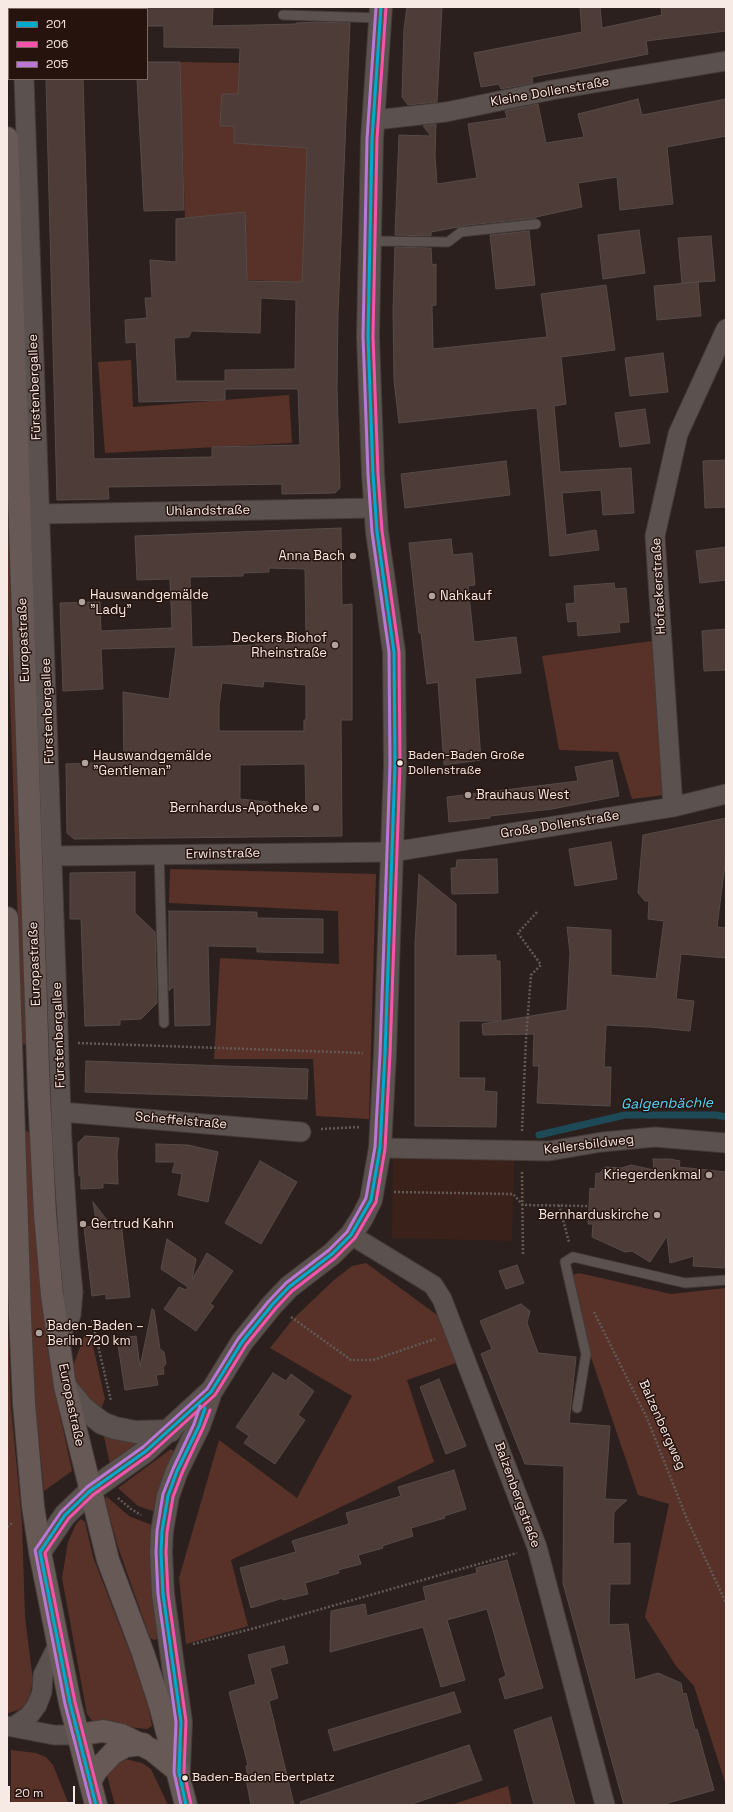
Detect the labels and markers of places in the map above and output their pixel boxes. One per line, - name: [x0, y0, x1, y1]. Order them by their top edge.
- place label: Anna Bach: [278, 548, 345, 564]
- marker: Anna Bach: [348, 551, 358, 561]
- place label: Hauswandgemälde "Lady": [90, 587, 209, 618]
- place label: Nahkauf: [440, 588, 492, 604]
- marker: Nahkauf: [427, 591, 437, 601]
- marker: Hauswandgemälde "Lady": [77, 597, 87, 607]
- place label: Deckers Biohof Rheinstraße: [232, 630, 327, 661]
- marker: Deckers Biohof Rheinstraße: [330, 640, 340, 650]
- place label: Hauswandgemälde "Gentleman": [93, 748, 212, 779]
- place label: Baden-Baden Große Dollenstraße: [408, 749, 525, 777]
- marker: Hauswandgemälde "Gentleman": [80, 758, 90, 768]
- marker: Baden-Baden Große Dollenstraße: [395, 758, 405, 768]
- place label: Brauhaus West: [476, 787, 570, 803]
- marker: Brauhaus West: [463, 790, 473, 800]
- place label: Bernhardus-Apotheke: [169, 800, 308, 816]
- marker: Bernhardus-Apotheke: [311, 803, 321, 813]
- place label: Kriegerdenkmal: [604, 1167, 701, 1183]
- marker: Kriegerdenkmal: [704, 1170, 714, 1180]
- place label: Bernharduskirche: [538, 1207, 649, 1223]
- marker: Bernharduskirche: [652, 1210, 662, 1220]
- place label: Gertrud Kahn: [91, 1216, 174, 1232]
- marker: Gertrud Kahn: [78, 1219, 88, 1229]
- place label: Baden-Baden – Berlin 720 km: [47, 1318, 144, 1349]
- marker: Baden-Baden – Berlin 720 km: [34, 1328, 44, 1338]
- place label: Baden-Baden Ebertplatz: [192, 1771, 335, 1785]
- marker: Baden-Baden Ebertplatz: [180, 1773, 190, 1783]

